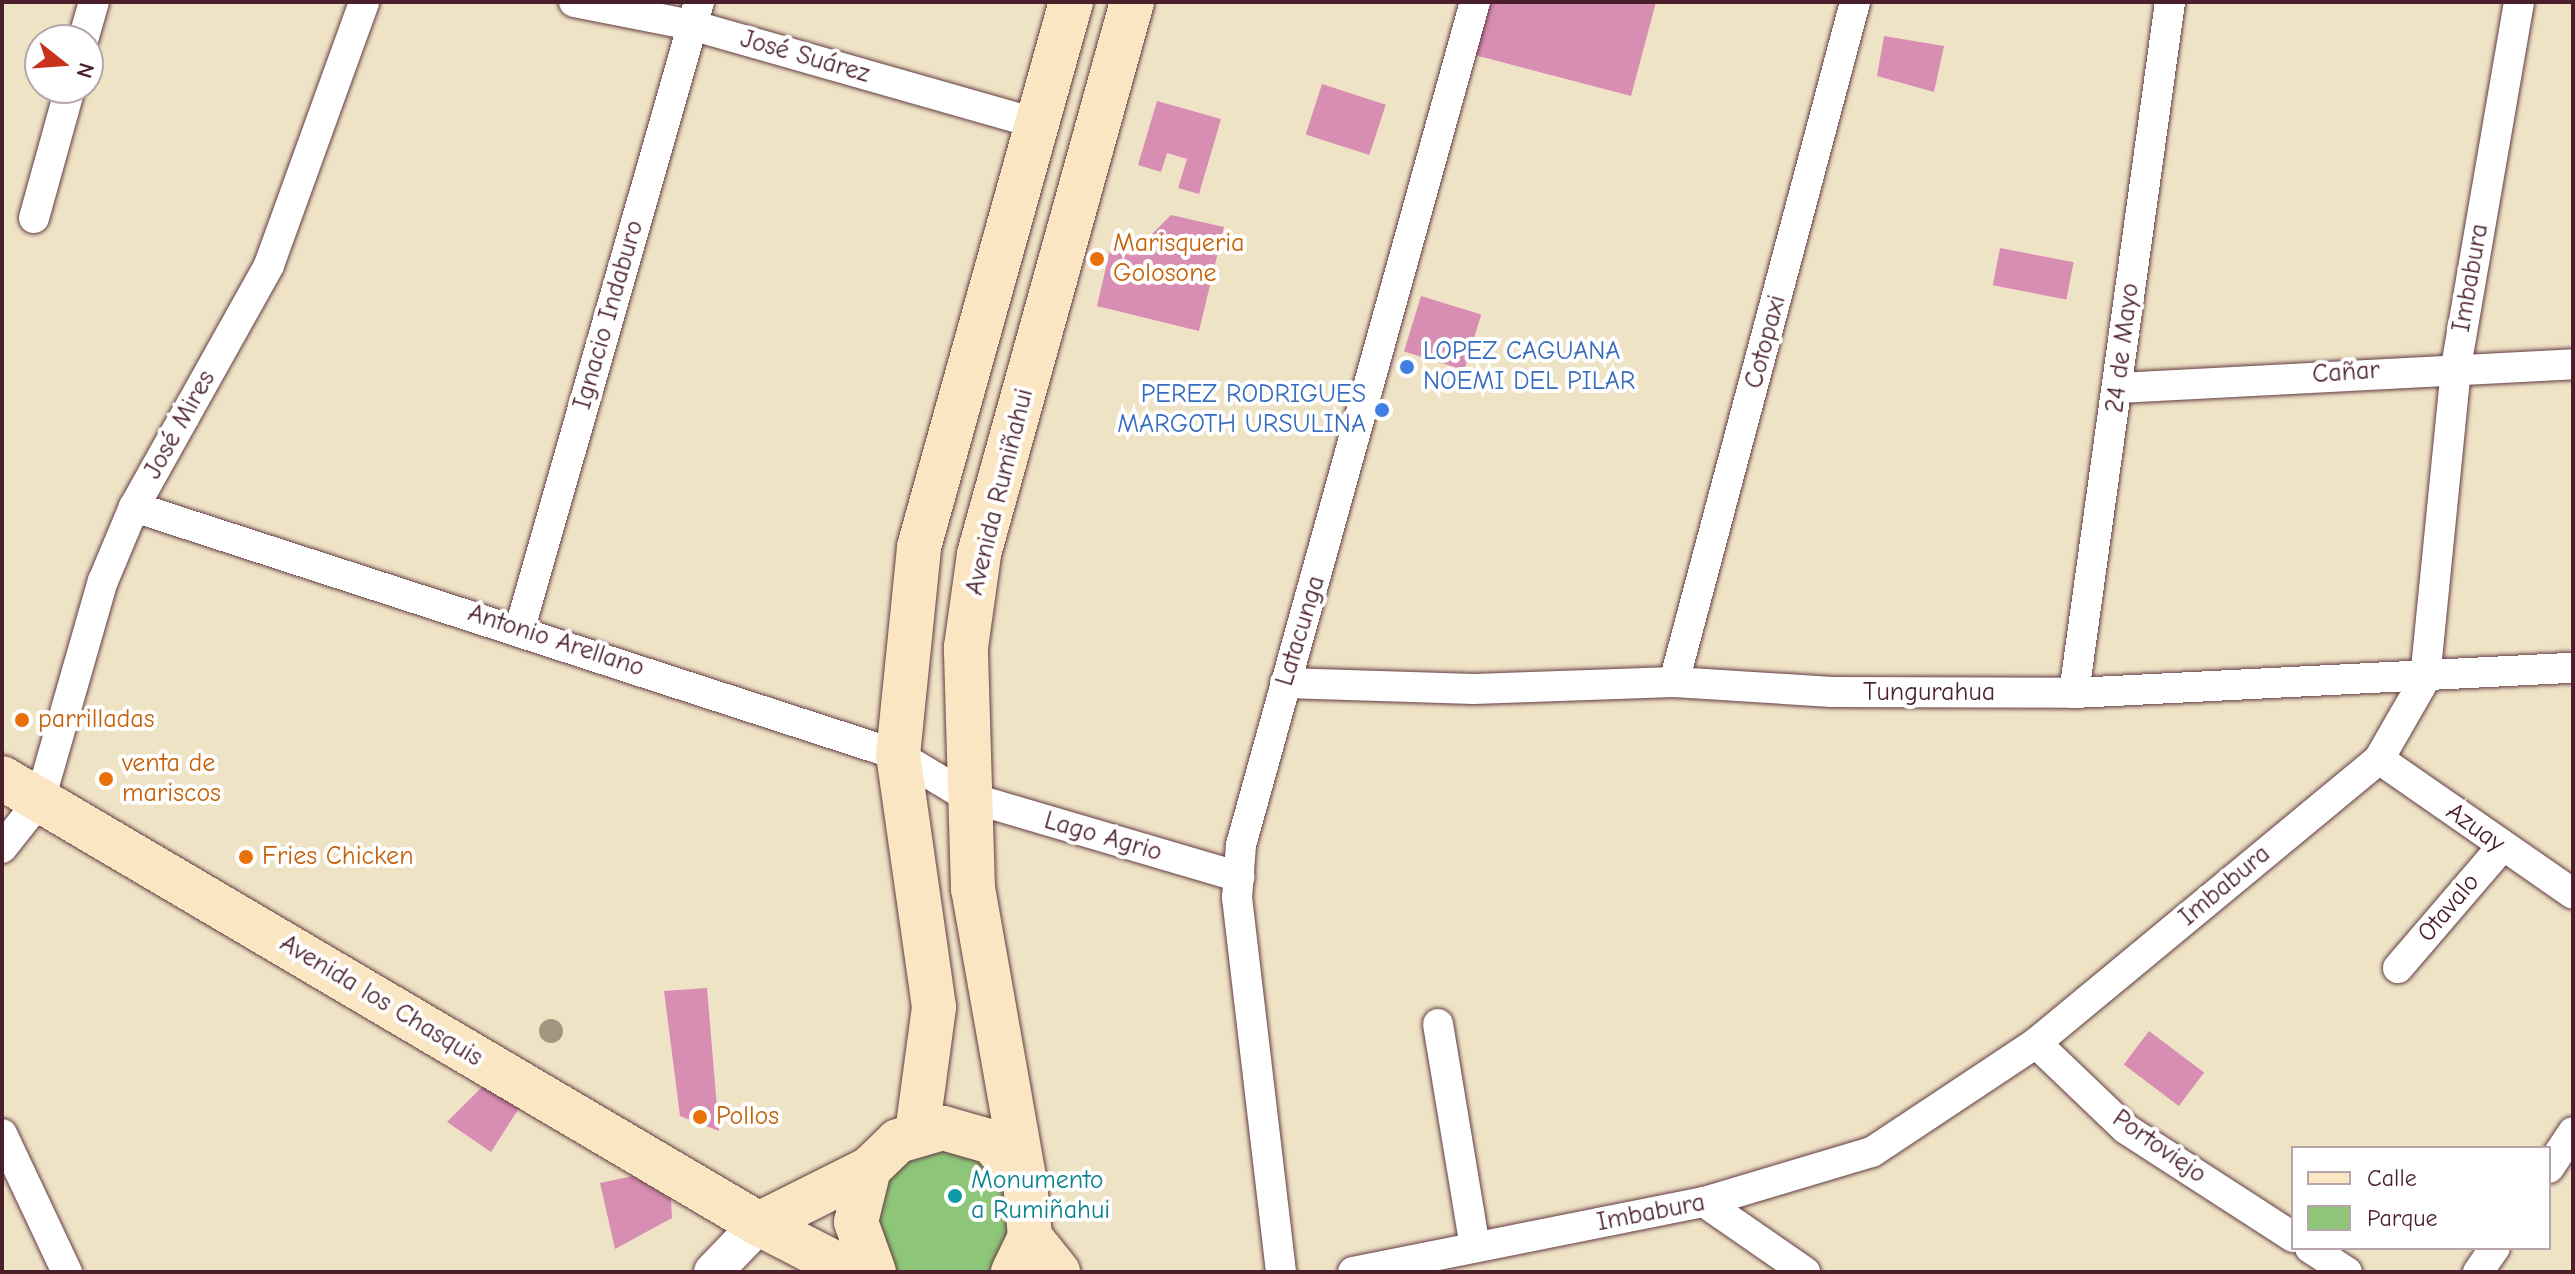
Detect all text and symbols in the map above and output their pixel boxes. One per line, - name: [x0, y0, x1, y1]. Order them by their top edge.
- north arrow: [24, 24, 104, 104]
- street label: José Suárez: [737, 24, 873, 90]
- text: N: [71, 60, 100, 81]
- street label: Ignacio Indaburo: [567, 217, 651, 413]
- street label: Imbabura: [2446, 221, 2496, 335]
- place label: Marisqueria Golosone: [1113, 228, 1245, 290]
- marker: Marisqueria Golosone: [1088, 250, 1106, 268]
- street label: 24 de Mayo: [2100, 281, 2146, 415]
- street label: Cotopaxi: [1739, 292, 1793, 392]
- place label: LOPEZ CAGUANA NOEMI DEL PILAR: [1423, 336, 1635, 398]
- street label: Cañar: [2311, 355, 2381, 391]
- marker: LOPEZ CAGUANA NOEMI DEL PILAR: [1398, 358, 1416, 376]
- street label: José Mires: [137, 365, 223, 485]
- place label: PEREZ RODRIGUES MARGOTH URSULINA: [1117, 379, 1366, 440]
- street label: Avenida Rumiñahui: [959, 385, 1041, 599]
- marker: PEREZ RODRIGUES MARGOTH URSULINA: [1373, 401, 1391, 419]
- street label: Latacunga: [1269, 572, 1333, 690]
- street label: Antonio Arellano: [464, 598, 648, 684]
- street label: Tungurahua: [1863, 677, 1995, 709]
- place label: parrilladas: [38, 704, 155, 736]
- marker: parrilladas: [13, 711, 31, 729]
- place label: venta de mariscos: [122, 748, 221, 810]
- marker: venta de mariscos: [97, 770, 115, 788]
- street label: Azuay: [2440, 796, 2510, 860]
- street label: Lago Agrio: [1041, 805, 1165, 869]
- street label: Imbabura: [2173, 839, 2277, 933]
- place label: Fries Chicken: [262, 841, 414, 873]
- marker: Fries Chicken: [237, 848, 255, 866]
- street label: Otavalo: [2411, 867, 2487, 949]
- street label: Avenida los Chasquis: [274, 928, 488, 1074]
- place label: Pollos: [716, 1101, 779, 1133]
- street label: Portoviejo: [2106, 1103, 2212, 1191]
- marker: Pollos: [691, 1108, 709, 1126]
- legend: [2291, 1146, 2551, 1250]
- text: Calle: [2367, 1164, 2417, 1192]
- place label: Monumento a Rumiñahui: [971, 1165, 1110, 1226]
- marker: Monumento a Rumiñahui: [946, 1187, 964, 1205]
- street label: Imbabura: [1594, 1187, 1708, 1239]
- text: Parque: [2367, 1204, 2438, 1232]

